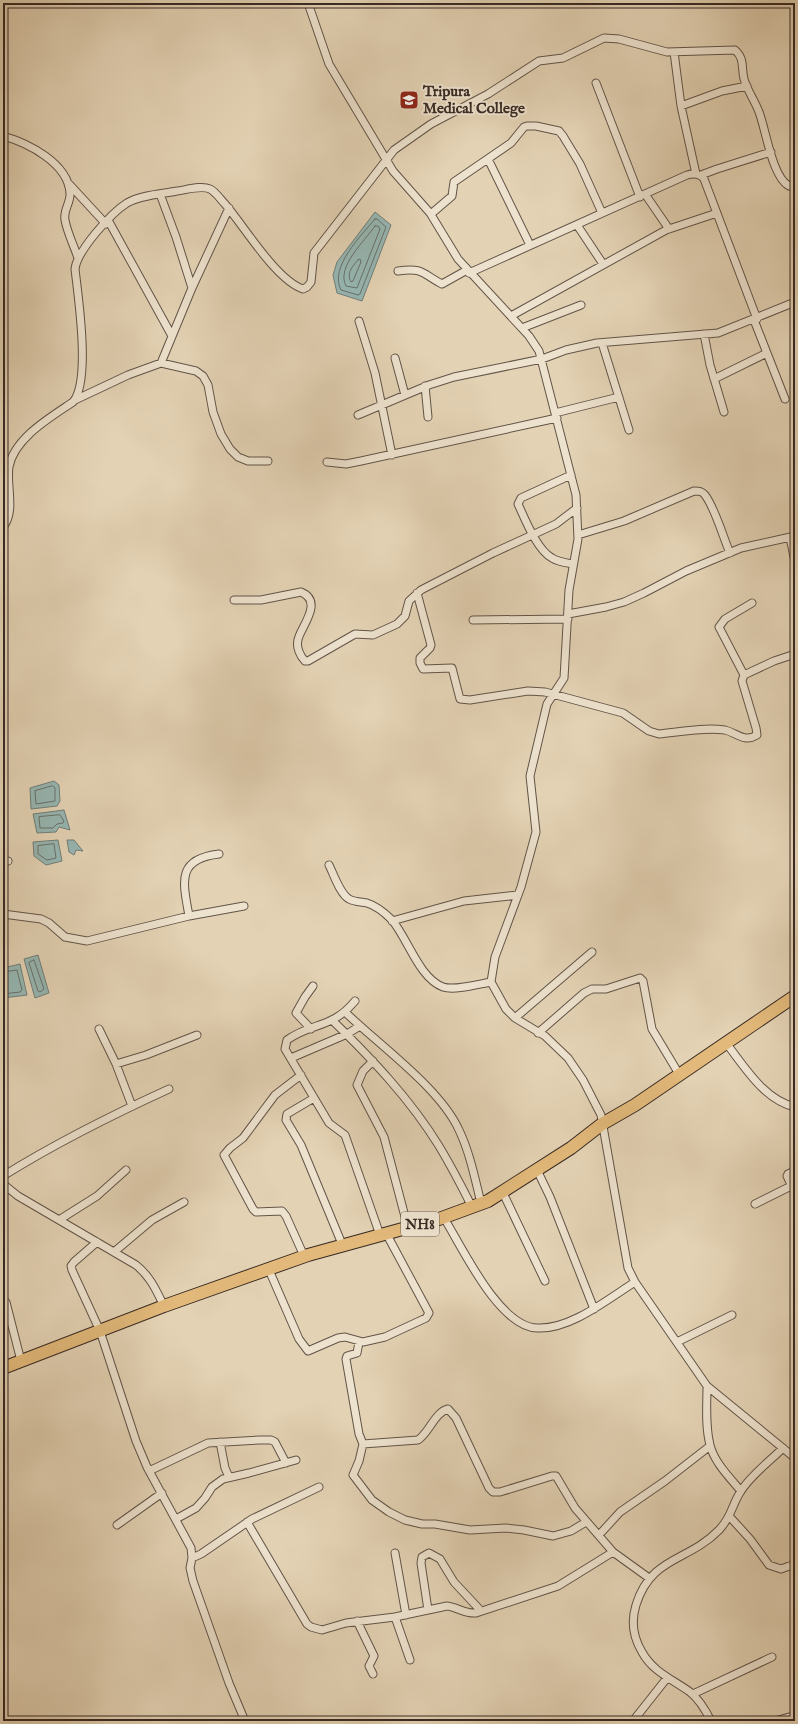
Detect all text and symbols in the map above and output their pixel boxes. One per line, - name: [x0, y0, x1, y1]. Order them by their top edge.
- place label: Tripura Medical College: [422, 82, 525, 118]
- school or university icon: Tripura Medical College: [398, 89, 420, 111]
- road number: NH8: [401, 1212, 439, 1236]

